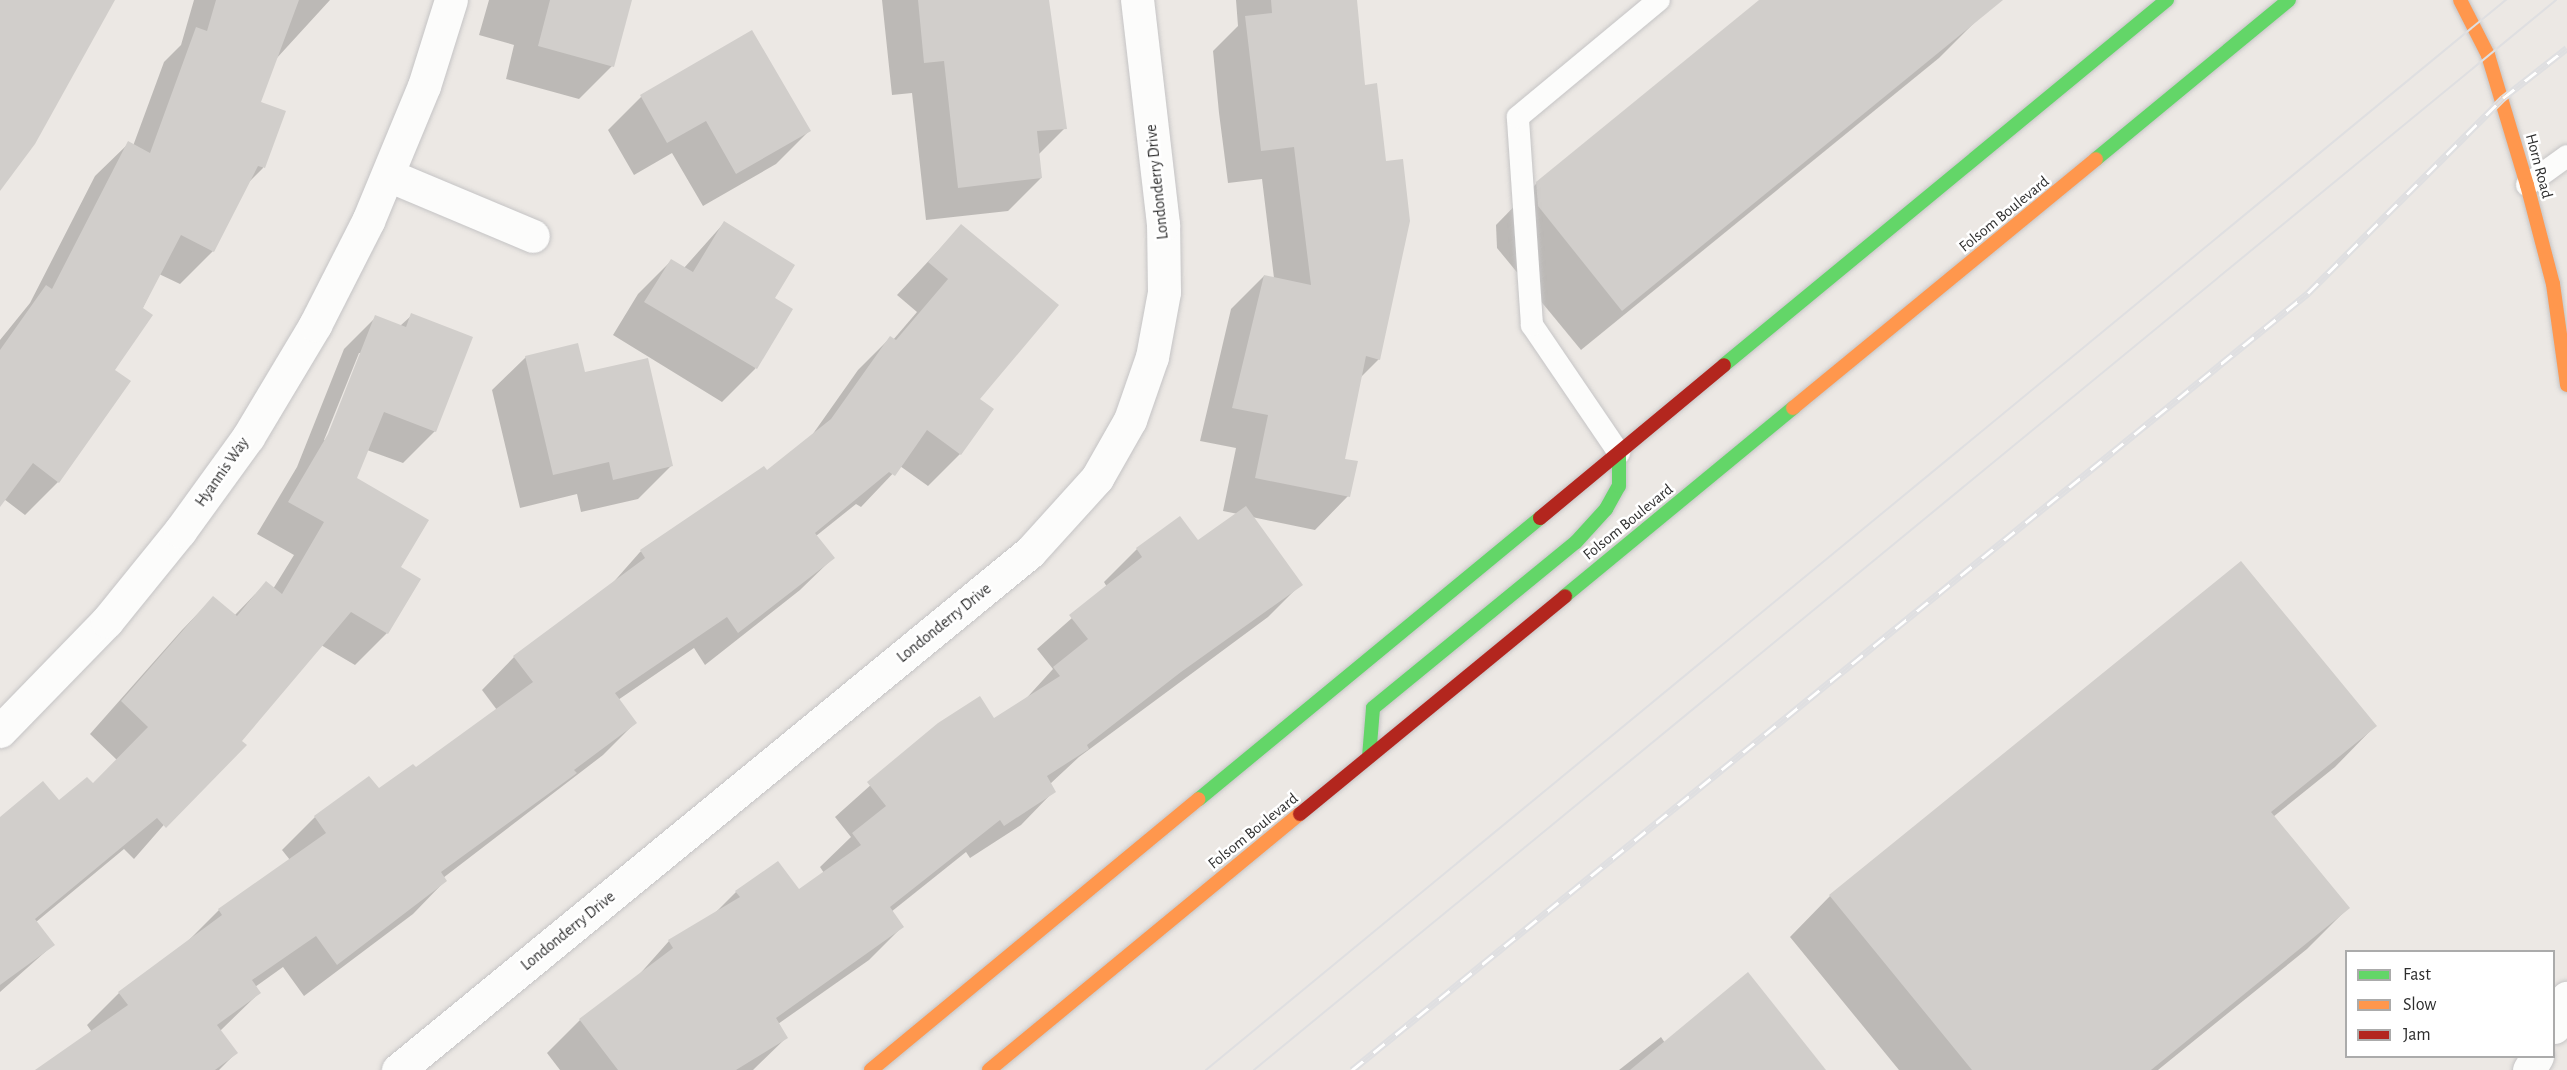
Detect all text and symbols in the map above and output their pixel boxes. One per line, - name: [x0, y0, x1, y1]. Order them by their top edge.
- street label: Londonderry Drive: [1141, 124, 1173, 240]
- street label: Horn Road: [2521, 132, 2557, 200]
- street label: Folsom Boulevard: [1955, 172, 2053, 256]
- street label: Hyannis Way: [191, 434, 253, 510]
- street label: Folsom Boulevard: [1579, 480, 1677, 564]
- street label: Londonderry Drive: [893, 579, 995, 667]
- street label: Folsom Boulevard: [1204, 789, 1302, 873]
- street label: Londonderry Drive: [517, 887, 619, 975]
- legend: [2345, 950, 2555, 1058]
- text: Fast: [2403, 966, 2431, 984]
- text: Slow: [2403, 996, 2436, 1014]
- text: Jam: [2403, 1026, 2431, 1044]

